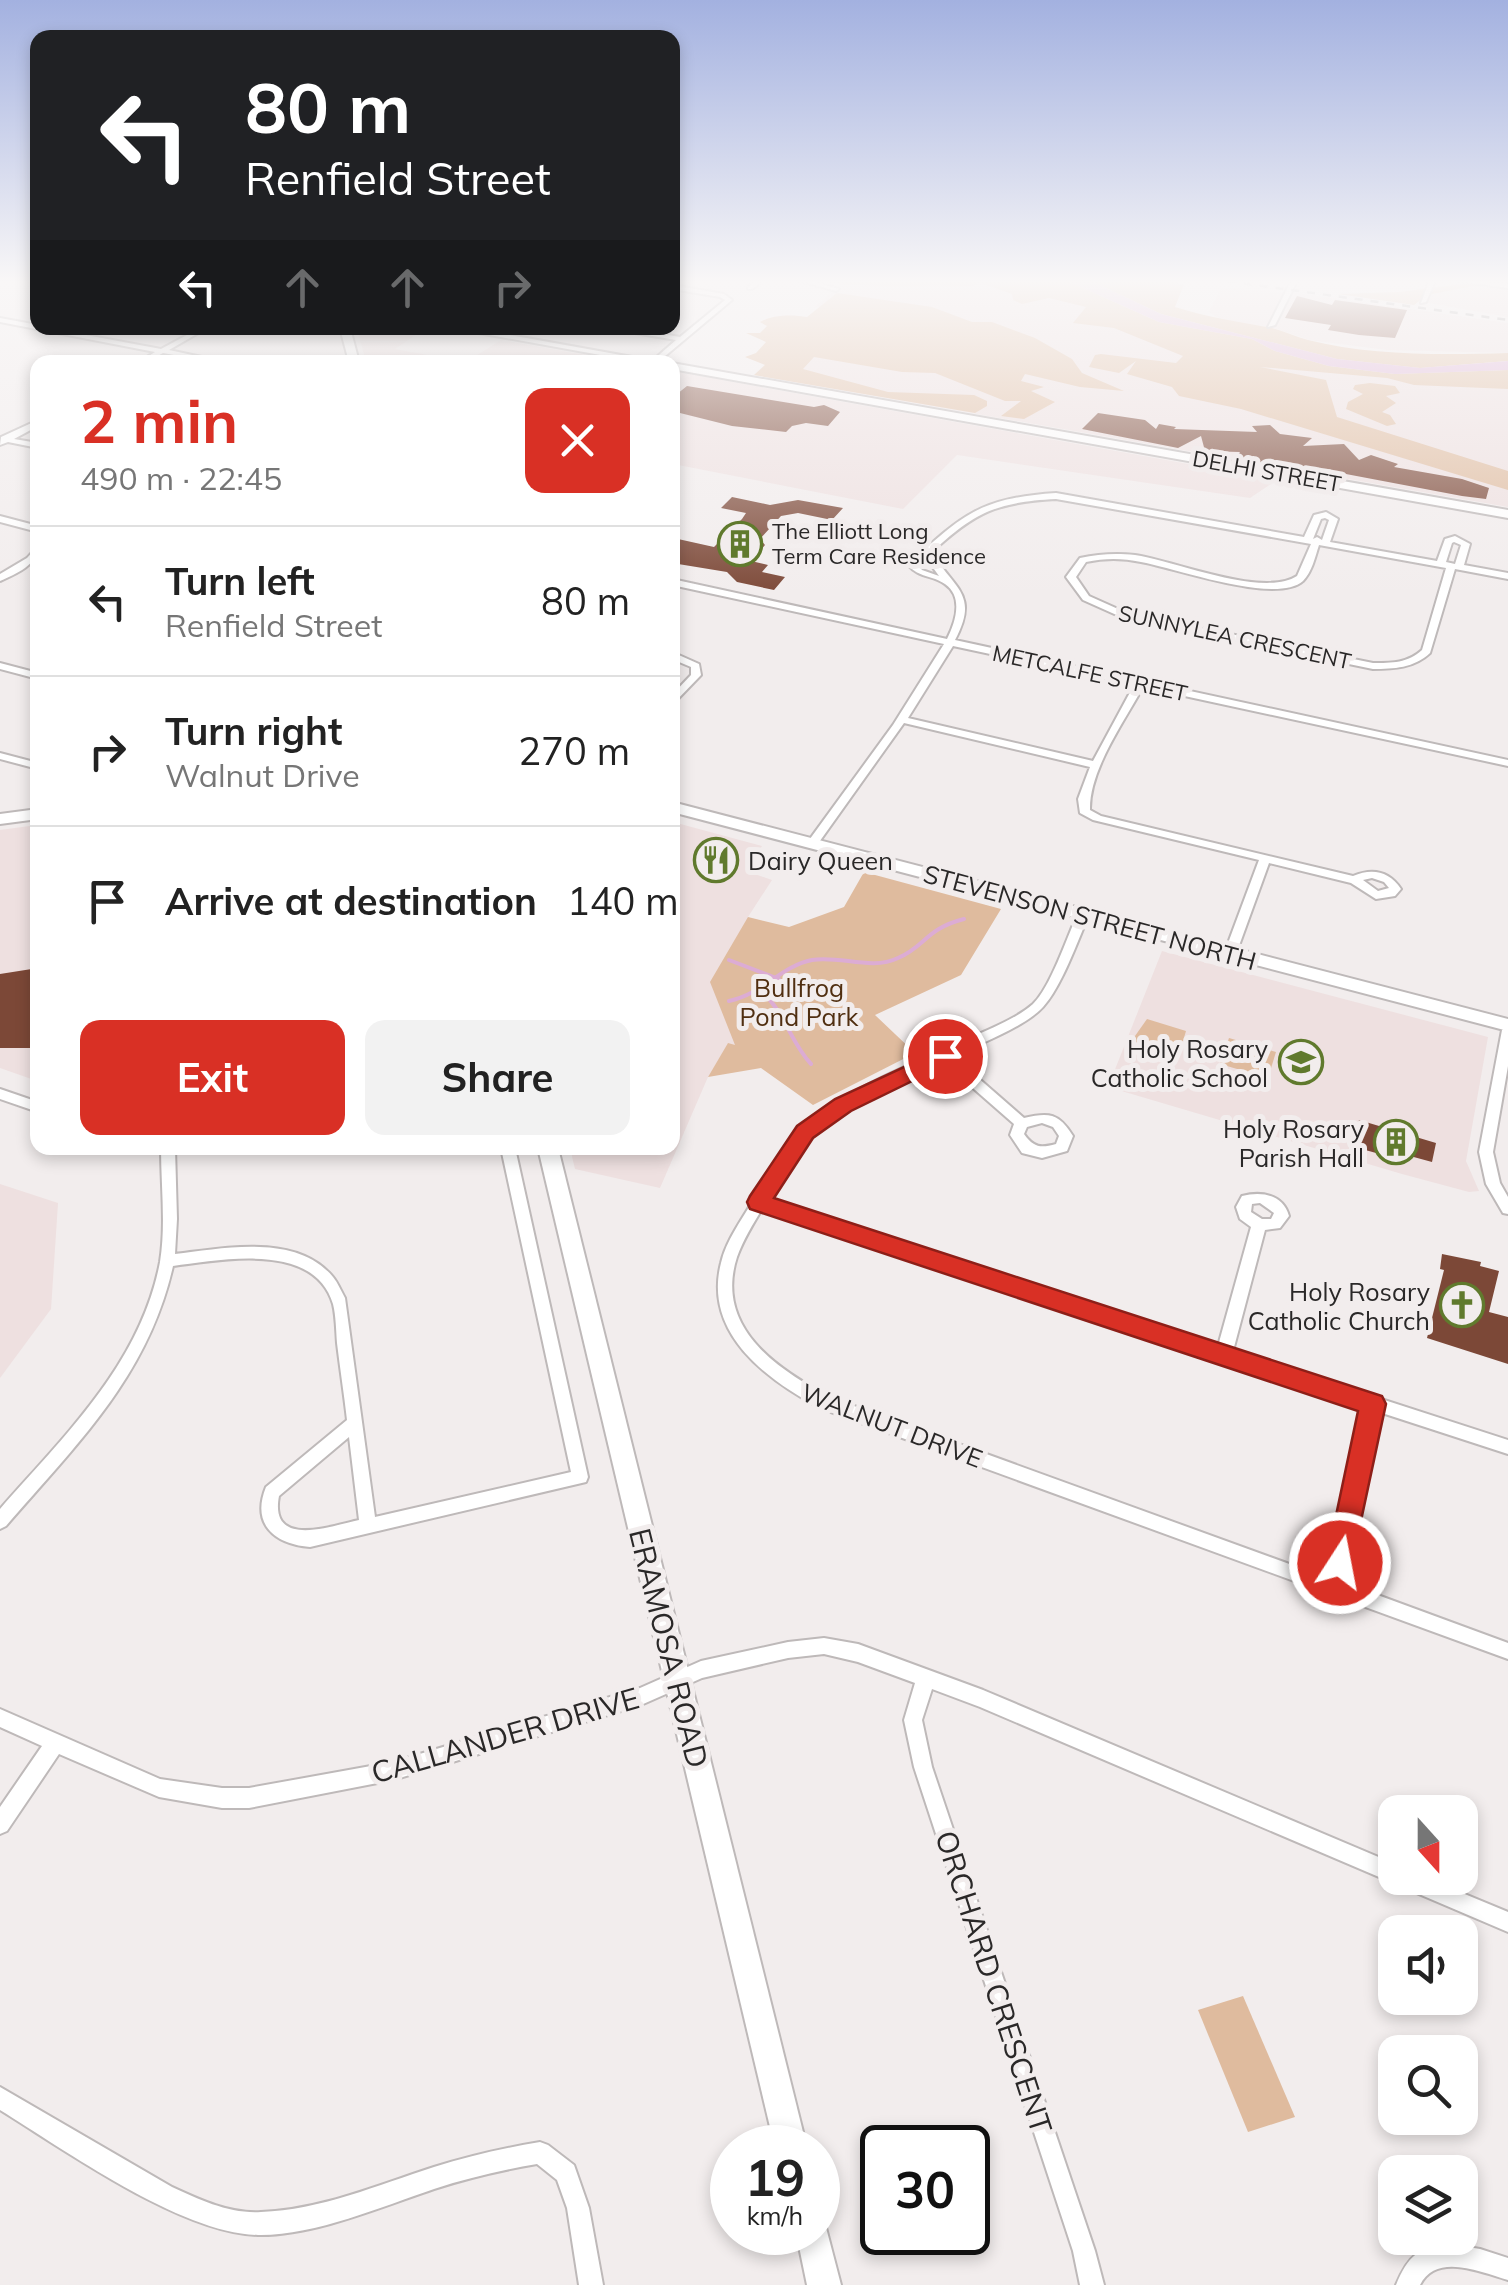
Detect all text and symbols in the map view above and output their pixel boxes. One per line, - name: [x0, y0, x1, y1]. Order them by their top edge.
- text: 80 m: [245, 63, 411, 151]
- icon: left: [80, 70, 210, 200]
- text: Renfield Street: [245, 150, 551, 206]
- icon: left: [170, 260, 225, 315]
- icon: ahead: [275, 260, 330, 315]
- icon: ahead: [380, 260, 435, 315]
- icon: right: [485, 260, 540, 315]
- text: 2 min: [80, 383, 238, 458]
- button: close: [525, 388, 630, 493]
- street label: DELHI STREET: [1191, 444, 1343, 498]
- text: 490 m · 22:45: [80, 458, 282, 498]
- place label: The Elliott Long Term Care Residence: [772, 517, 986, 570]
- building icon: The Elliott Long Term Care Residence: [717, 521, 763, 567]
- text: Turn left: [165, 557, 315, 605]
- icon: left: [80, 574, 135, 629]
- text: 80 m: [541, 577, 630, 625]
- street label: SUNNYLEA CRESCENT: [1116, 599, 1354, 675]
- text: Renfield Street: [165, 605, 382, 645]
- street label: METCALFE STREET: [990, 639, 1190, 707]
- text: Turn right: [165, 707, 342, 755]
- icon: right: [80, 724, 135, 779]
- text: 270 m: [518, 727, 630, 775]
- text: Walnut Drive: [165, 755, 360, 795]
- restaurant icon: Dairy Queen: [693, 837, 739, 883]
- place label: Dairy Queen: [748, 845, 893, 876]
- street label: STEVENSON STREET NORTH: [920, 858, 1260, 976]
- icon: arrive: [80, 874, 135, 929]
- text: Arrive at destination: [165, 877, 537, 925]
- text: 140 m: [567, 877, 679, 925]
- park label: Bullfrog Pond Park: [740, 972, 860, 1032]
- pin: [903, 1014, 988, 1099]
- button: Exit: [80, 1020, 345, 1135]
- button: Share: [365, 1020, 630, 1135]
- icon: arrive: [918, 1029, 973, 1084]
- place label: Holy Rosary Catholic School: [1091, 1033, 1268, 1093]
- school or university icon: Holy Rosary Catholic School: [1278, 1039, 1324, 1085]
- place label: Holy Rosary Parish Hall: [1223, 1113, 1364, 1173]
- building icon: Holy Rosary Parish Hall: [1373, 1119, 1419, 1165]
- place label: Holy Rosary Catholic Church: [1248, 1276, 1430, 1336]
- church icon: Holy Rosary Catholic Church: [1439, 1282, 1485, 1328]
- street label: WALNUT DRIVE: [797, 1376, 987, 1474]
- position arrow: [1288, 1511, 1392, 1615]
- street label: ERAMOSA ROAD: [621, 1524, 717, 1772]
- street label: CALLANDER DRIVE: [367, 1679, 643, 1791]
- north arrow: [1378, 1795, 1478, 1895]
- map controls: [1378, 1795, 1478, 2255]
- street label: ORCHARD CRESCENT: [927, 1826, 1061, 2138]
- button: sound: [1378, 1915, 1478, 2015]
- button: search: [1378, 2035, 1478, 2135]
- speed limit sign: 30: [860, 2125, 990, 2255]
- text: 19: [745, 2146, 805, 2209]
- button: layers: [1378, 2155, 1478, 2255]
- text: km/h: [747, 2200, 803, 2231]

